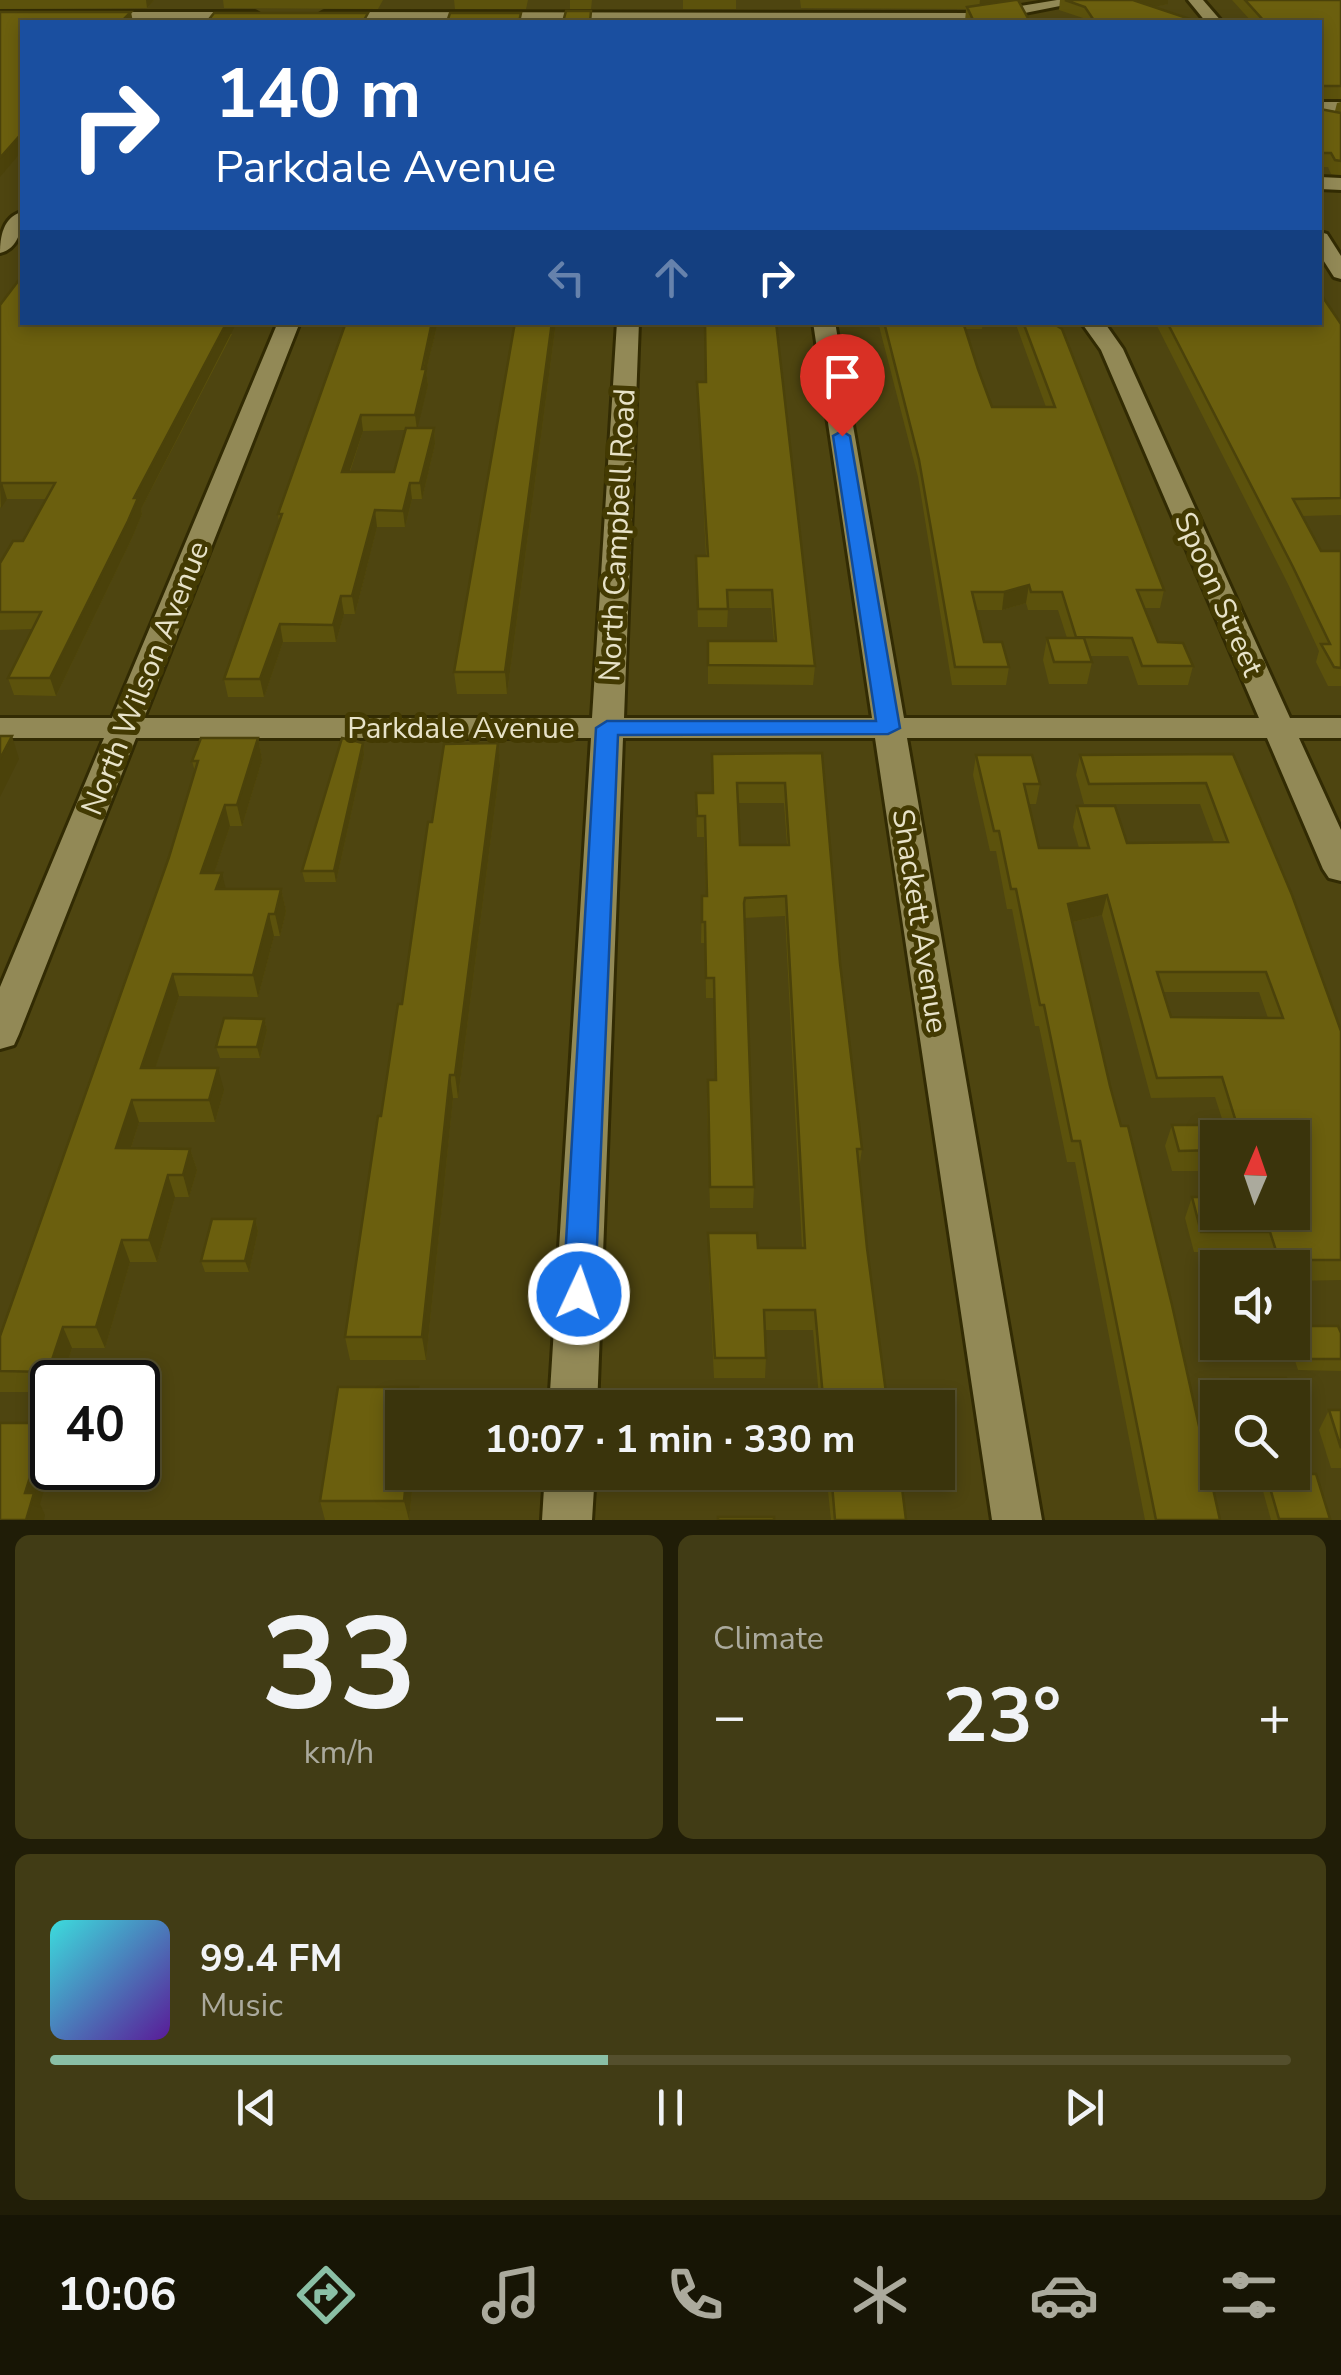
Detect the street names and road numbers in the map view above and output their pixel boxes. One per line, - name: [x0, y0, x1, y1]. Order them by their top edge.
- street label: North Campbell Road: [589, 388, 646, 682]
- street label: Spoon Street: [1164, 506, 1273, 683]
- street label: North Wilson Avenue: [72, 535, 219, 821]
- street label: Parkdale Avenue: [347, 708, 575, 749]
- street label: Shackett Avenue: [882, 806, 957, 1036]

